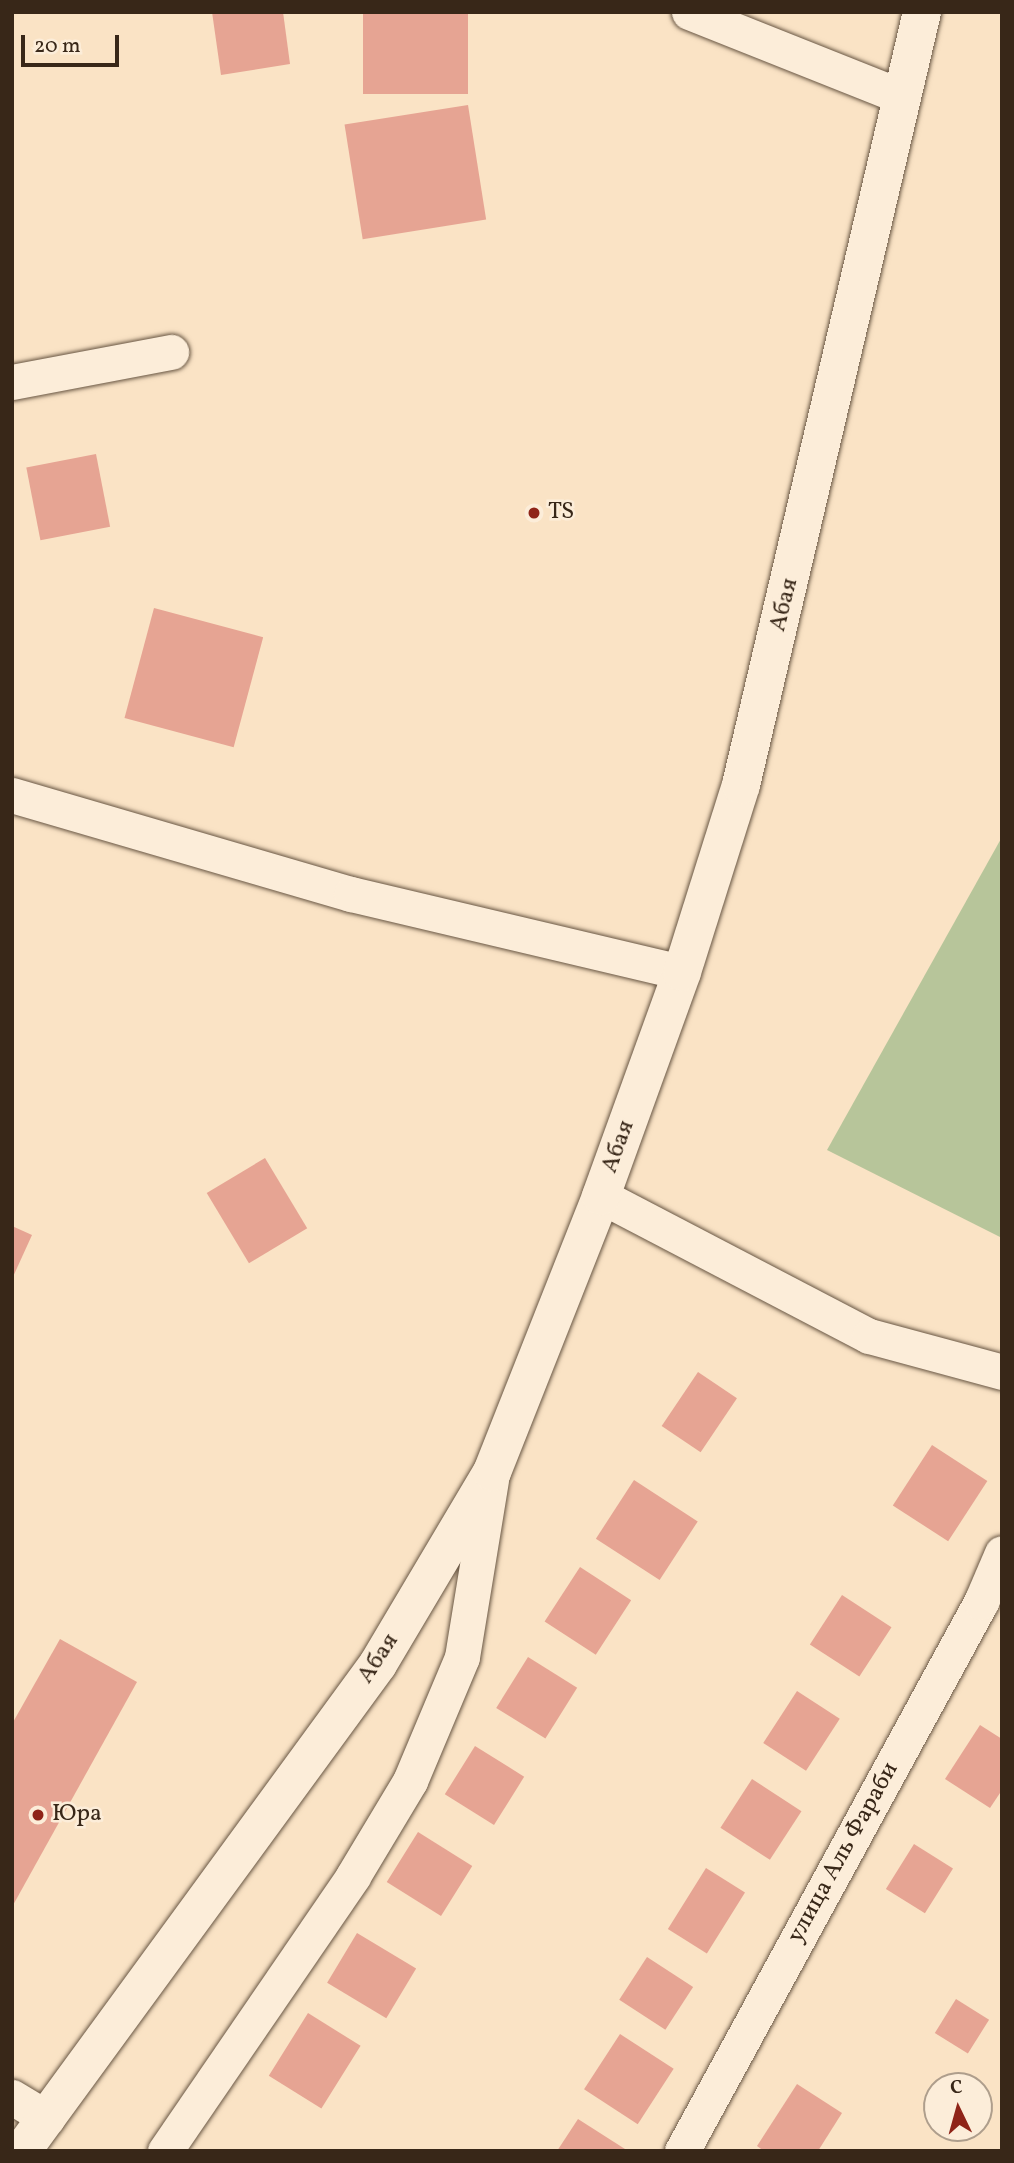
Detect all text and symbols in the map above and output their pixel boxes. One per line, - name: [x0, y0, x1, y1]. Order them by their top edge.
- scale bar: [24, 21, 122, 65]
- text: 20 m: [34, 32, 80, 61]
- place label: TS: [548, 499, 574, 527]
- marker: TS: [526, 505, 542, 521]
- street label: Абая: [764, 575, 806, 635]
- street label: Абая: [596, 1117, 642, 1177]
- street label: Абая: [352, 1628, 406, 1690]
- street label: улица Аль Фараби: [782, 1758, 906, 1948]
- place label: Юра: [52, 1801, 102, 1829]
- marker: Юра: [30, 1807, 46, 1823]
- north arrow: [923, 2072, 993, 2142]
- text: С: [949, 2075, 964, 2102]

